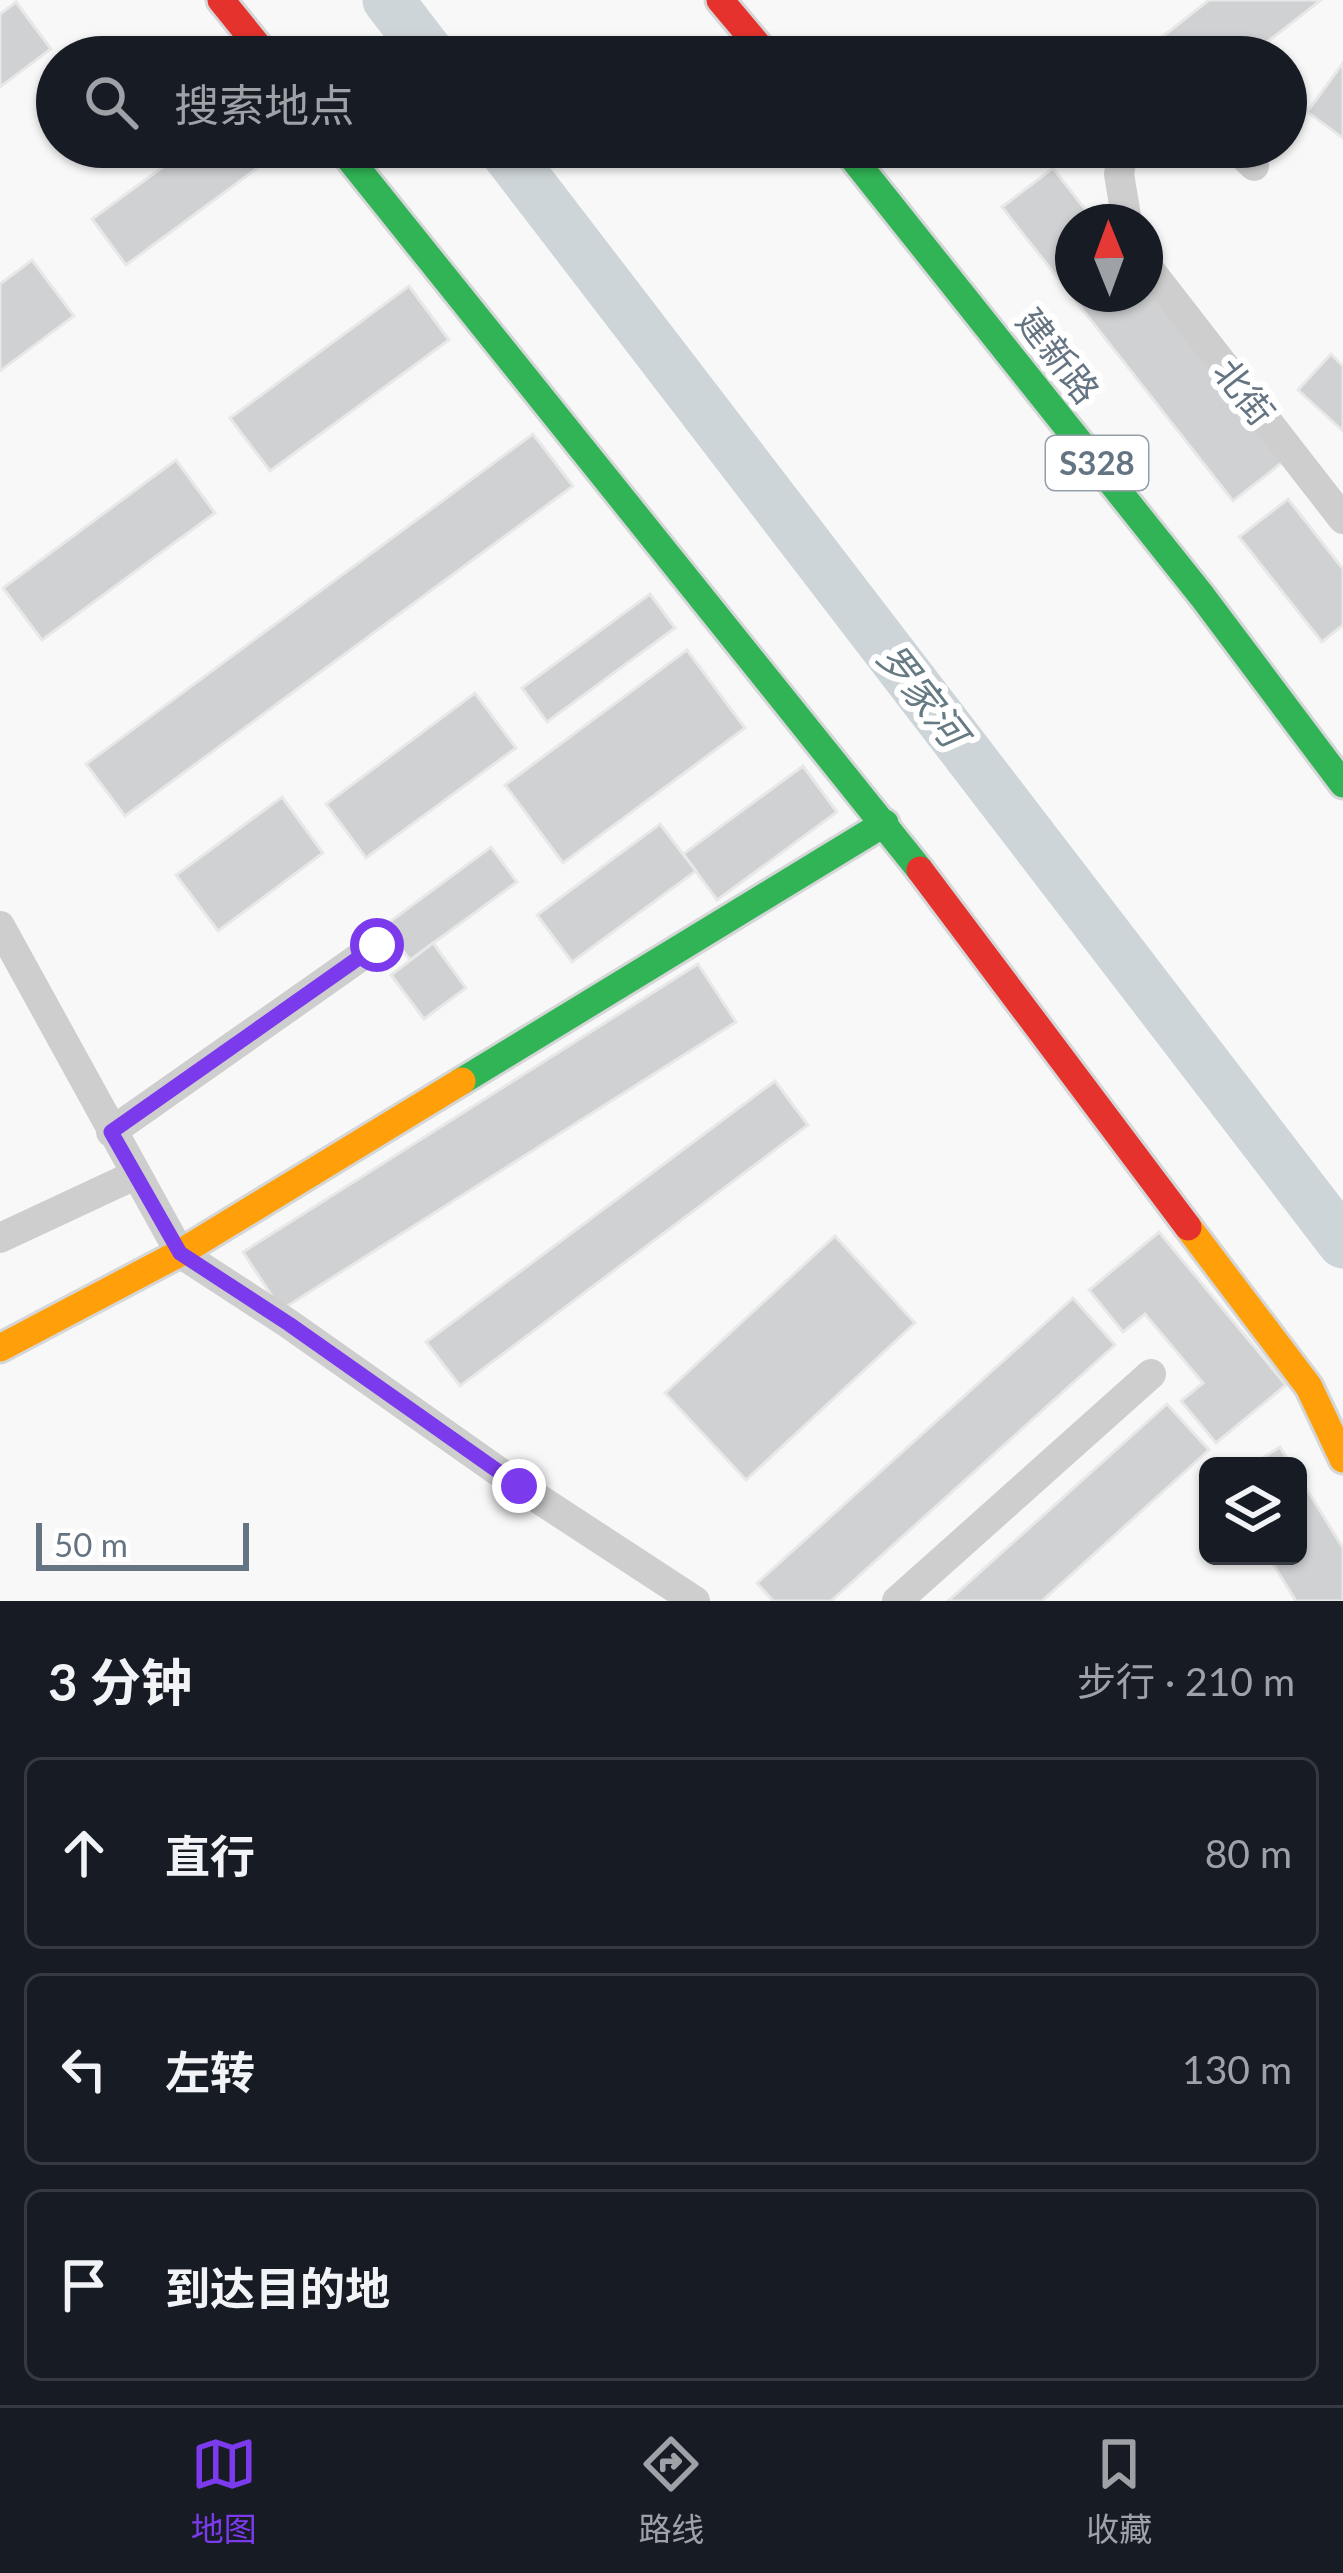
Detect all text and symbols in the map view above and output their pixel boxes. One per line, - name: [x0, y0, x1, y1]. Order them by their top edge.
- search box: [36, 36, 1307, 168]
- icon: search: [78, 69, 144, 135]
- text: 搜索地点: [174, 78, 354, 132]
- north arrow: [1055, 204, 1163, 312]
- street label: 建新路: [1008, 299, 1109, 411]
- street label: 北街: [1205, 349, 1284, 433]
- road number: S328: [1046, 436, 1148, 490]
- water label: 罗家河: [869, 634, 981, 760]
- route start: [350, 918, 404, 972]
- map controls: [1199, 1457, 1307, 1565]
- button: layers: [1199, 1457, 1307, 1565]
- route end: [492, 1459, 546, 1513]
- scale bar: [36, 1517, 249, 1570]
- text: 50 m: [54, 1524, 128, 1564]
- text: 3 分钟: [48, 1651, 192, 1712]
- text: 步行 · 210 m: [1077, 1658, 1295, 1704]
- icon: ahead: [51, 1820, 117, 1886]
- text: 直行: [165, 1829, 255, 1883]
- text: 80 m: [1205, 1830, 1292, 1876]
- icon: left: [51, 2036, 117, 2102]
- text: 左转: [165, 2045, 255, 2099]
- text: 130 m: [1182, 2046, 1292, 2092]
- icon: arrive: [51, 2252, 117, 2318]
- text: 到达目的地: [165, 2261, 390, 2315]
- tab: 地图: [191, 2431, 257, 2551]
- tab: 路线: [638, 2431, 704, 2551]
- tab: 收藏: [1086, 2431, 1152, 2551]

